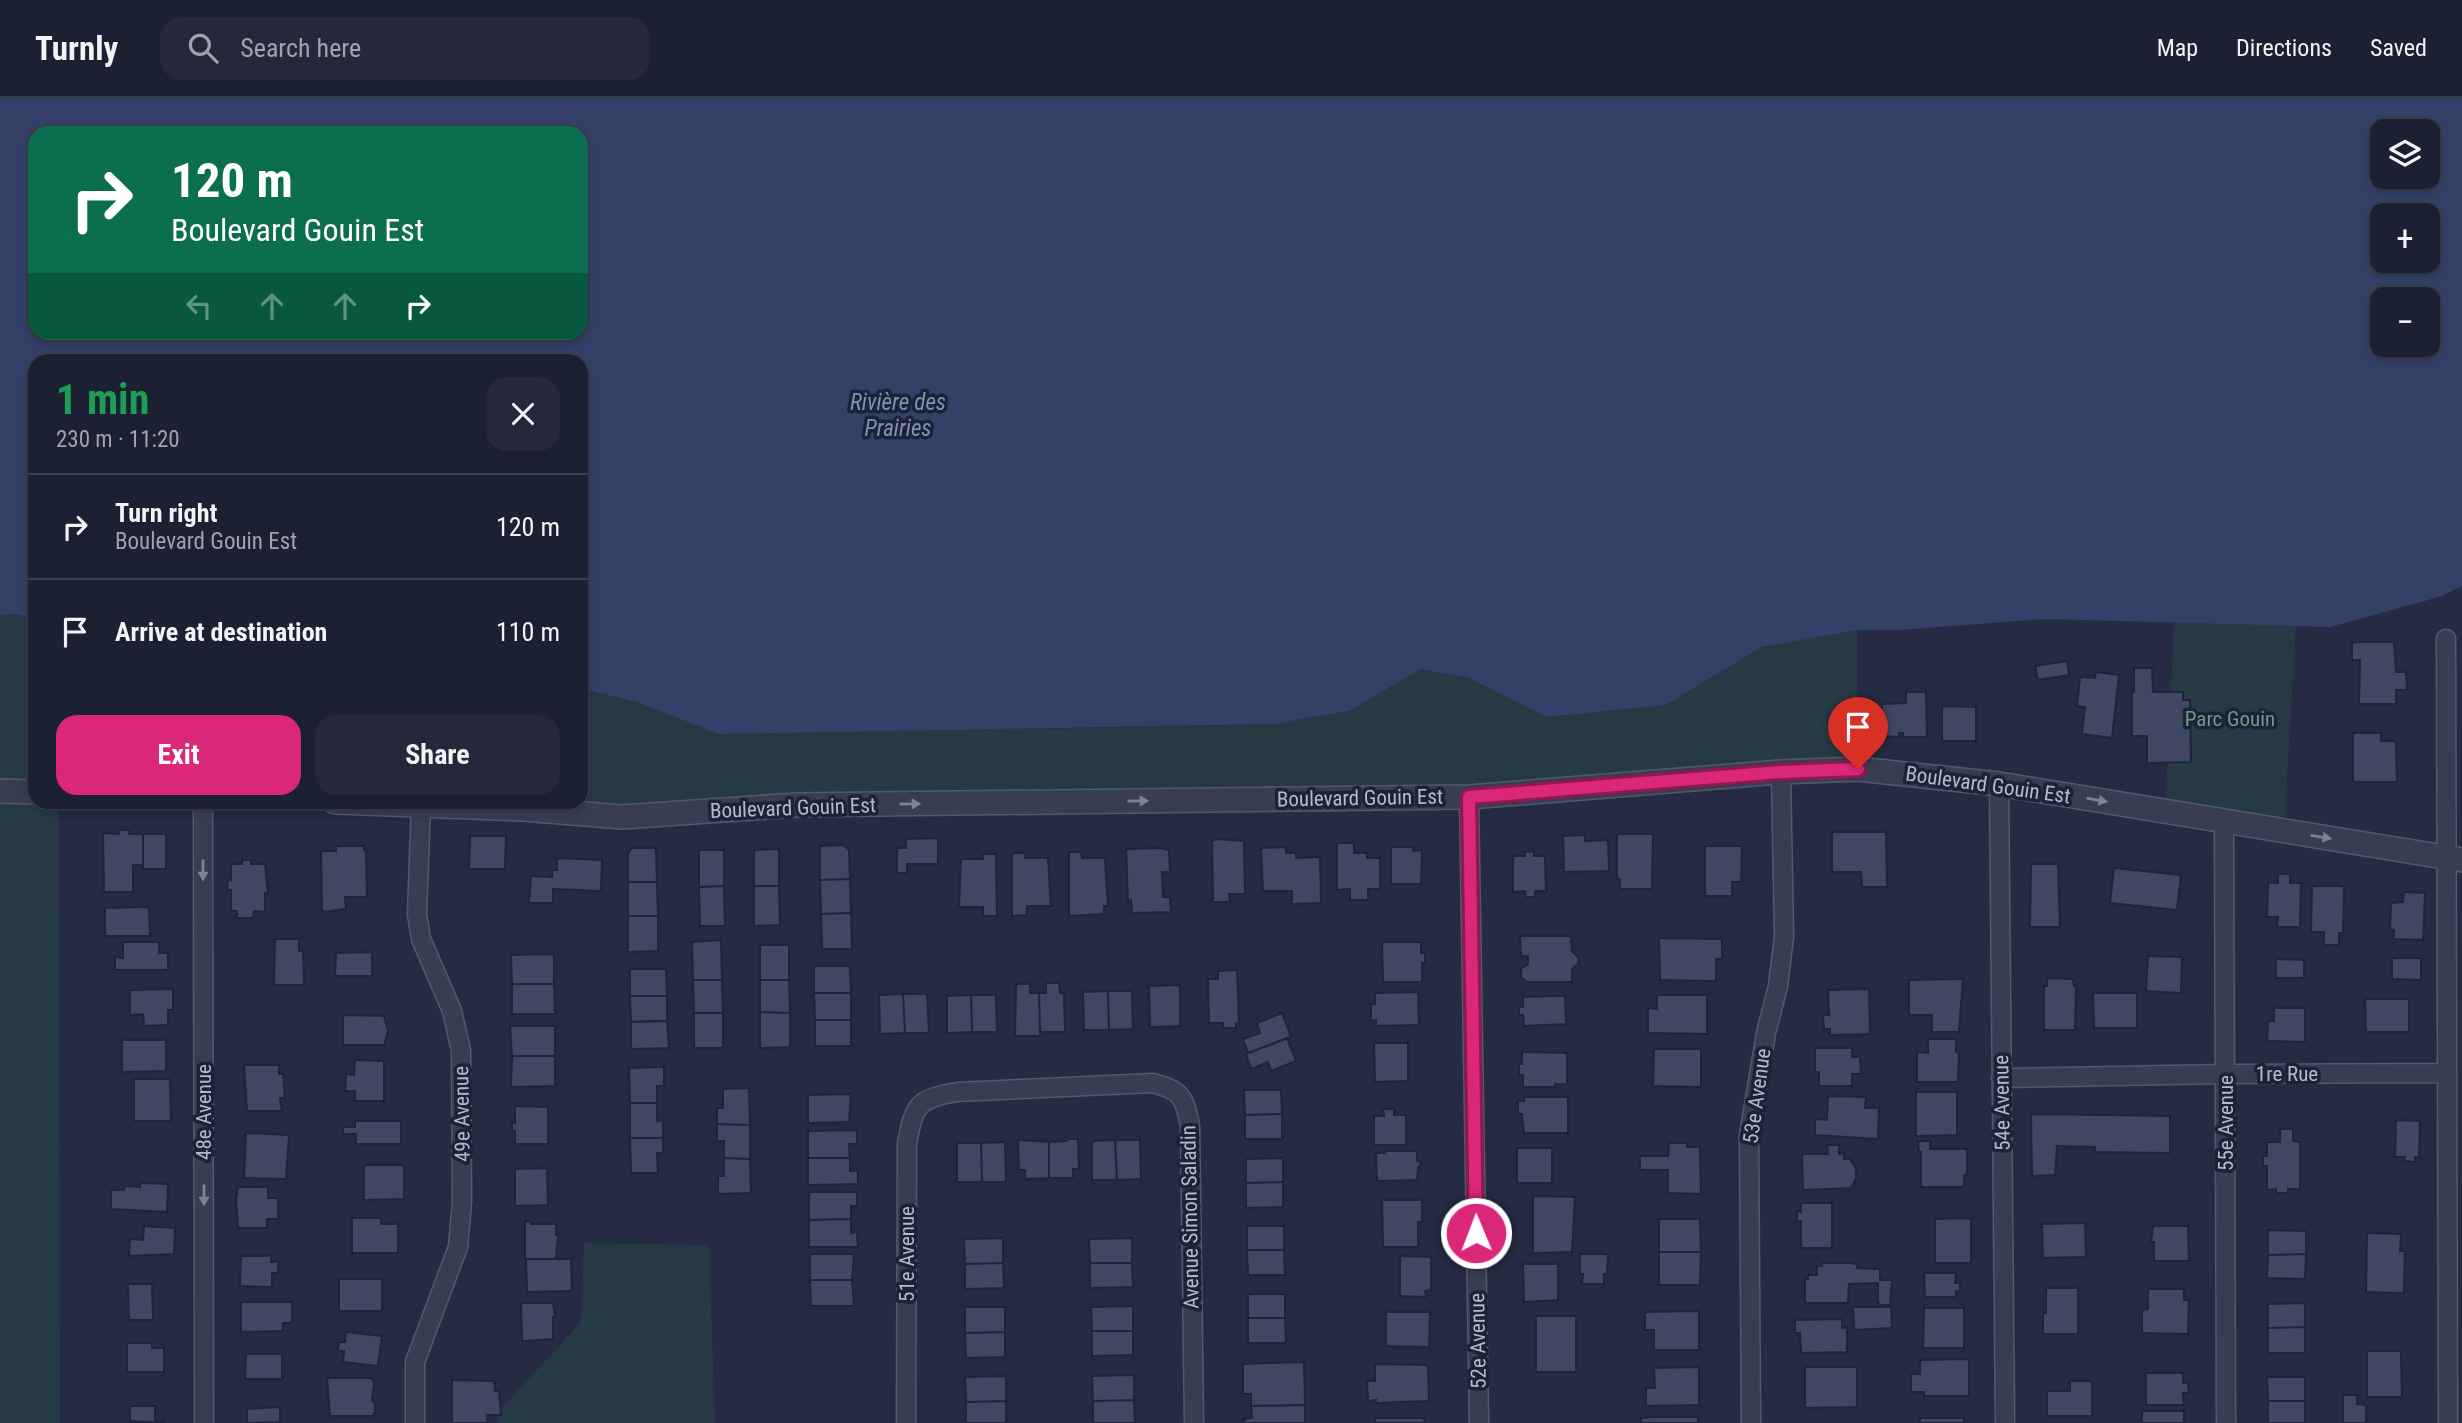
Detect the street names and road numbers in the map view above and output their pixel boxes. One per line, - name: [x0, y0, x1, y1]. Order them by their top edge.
- street label: Boulevard Gouin Est: [1904, 762, 2072, 808]
- street label: Boulevard Gouin Est: [1277, 785, 1443, 811]
- street label: Boulevard Gouin Est: [710, 793, 876, 823]
- street label: 53e Avenue: [1738, 1047, 1776, 1145]
- street label: 54e Avenue: [1989, 1055, 2015, 1151]
- street label: 1re Rue: [2256, 1062, 2318, 1086]
- street label: 48e Avenue: [192, 1064, 216, 1160]
- street label: 49e Avenue: [449, 1066, 475, 1162]
- street label: 55e Avenue: [2214, 1075, 2238, 1171]
- street label: Avenue Simon Saladin: [1176, 1125, 1204, 1309]
- street label: 51e Avenue: [895, 1206, 919, 1302]
- street label: 52e Avenue: [1465, 1293, 1491, 1389]

